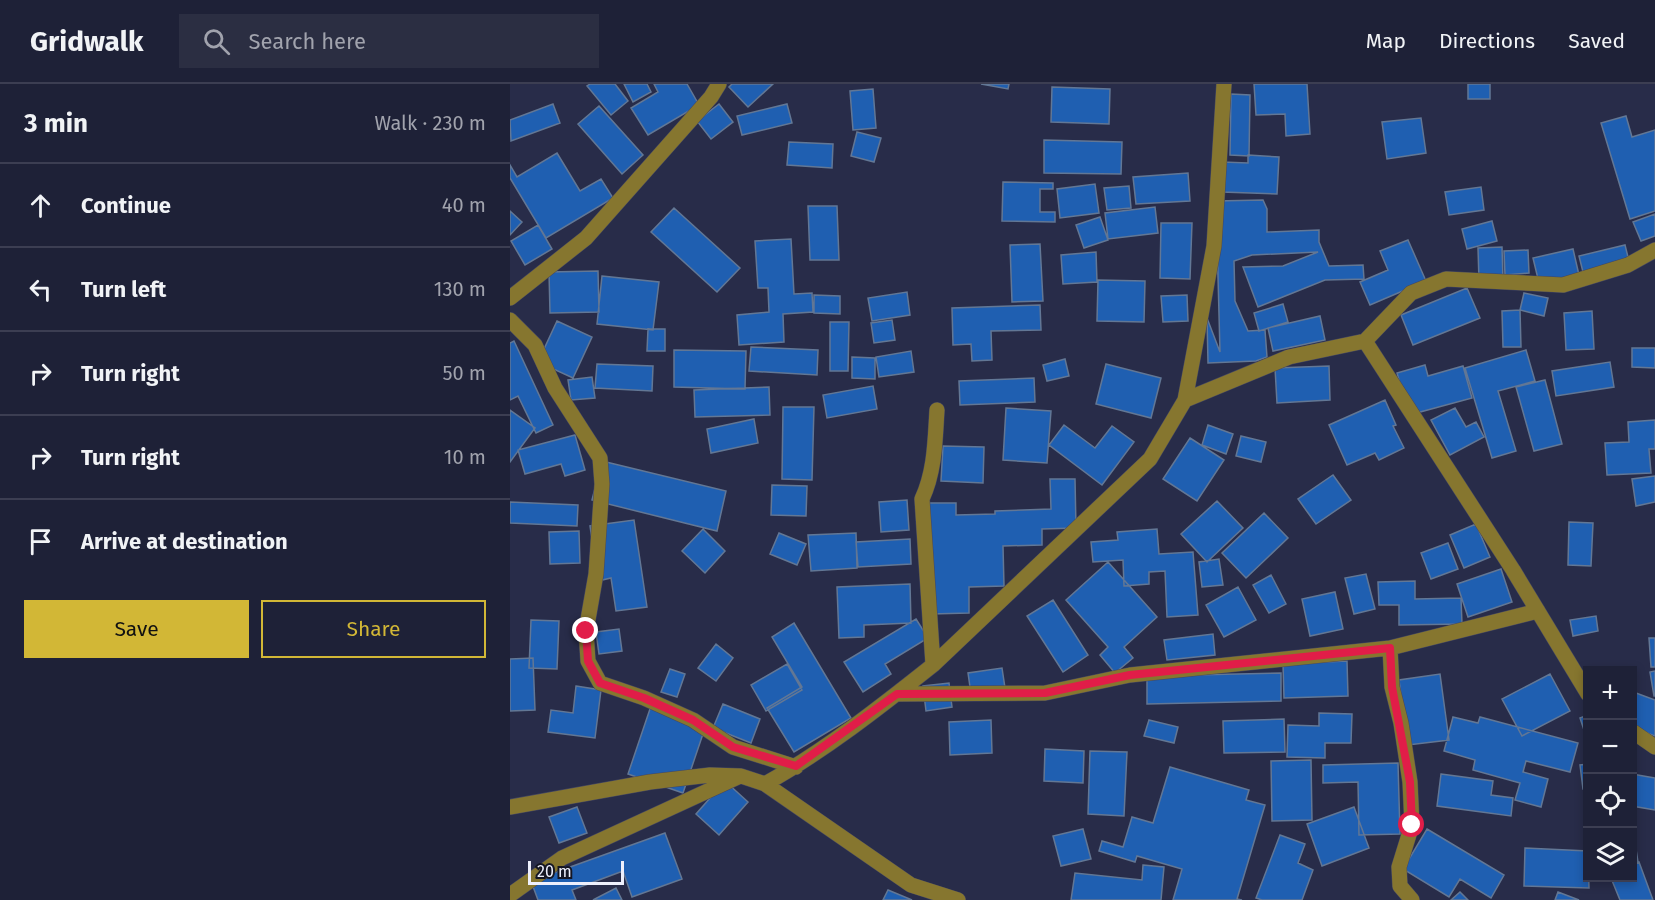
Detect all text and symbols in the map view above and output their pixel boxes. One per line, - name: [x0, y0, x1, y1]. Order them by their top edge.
- search box: [179, 14, 599, 68]
- text: Gridwalk: [30, 25, 143, 58]
- icon: search: [200, 25, 233, 58]
- text: Search here: [248, 28, 366, 55]
- text: Map: [1366, 28, 1406, 54]
- text: Directions: [1439, 28, 1535, 54]
- text: Saved: [1568, 28, 1625, 54]
- text: 3 min: [24, 108, 88, 139]
- text: Walk · 230 m: [375, 111, 486, 135]
- icon: ahead: [24, 189, 57, 222]
- text: Continue: [81, 192, 171, 219]
- text: 40 m: [442, 193, 486, 217]
- icon: left: [24, 273, 57, 306]
- text: Turn left: [81, 276, 166, 303]
- text: 130 m: [434, 277, 486, 301]
- icon: right: [24, 357, 57, 390]
- text: Turn right: [81, 360, 180, 387]
- text: 50 m: [442, 361, 486, 385]
- icon: right: [24, 441, 57, 474]
- text: Turn right: [81, 444, 180, 471]
- text: 10 m: [444, 445, 486, 469]
- icon: arrive: [24, 525, 57, 558]
- text: Arrive at destination: [81, 528, 288, 555]
- button: Save: [24, 600, 249, 658]
- button: Share: [261, 600, 486, 658]
- route end: [572, 617, 598, 643]
- map controls: [1583, 666, 1637, 882]
- button: +: [1583, 666, 1637, 720]
- button: −: [1583, 720, 1637, 774]
- button: locate: [1583, 774, 1637, 828]
- route start: [1398, 811, 1424, 837]
- button: layers: [1583, 828, 1637, 882]
- scale bar: [528, 858, 624, 886]
- text: 20 m: [537, 862, 572, 881]

